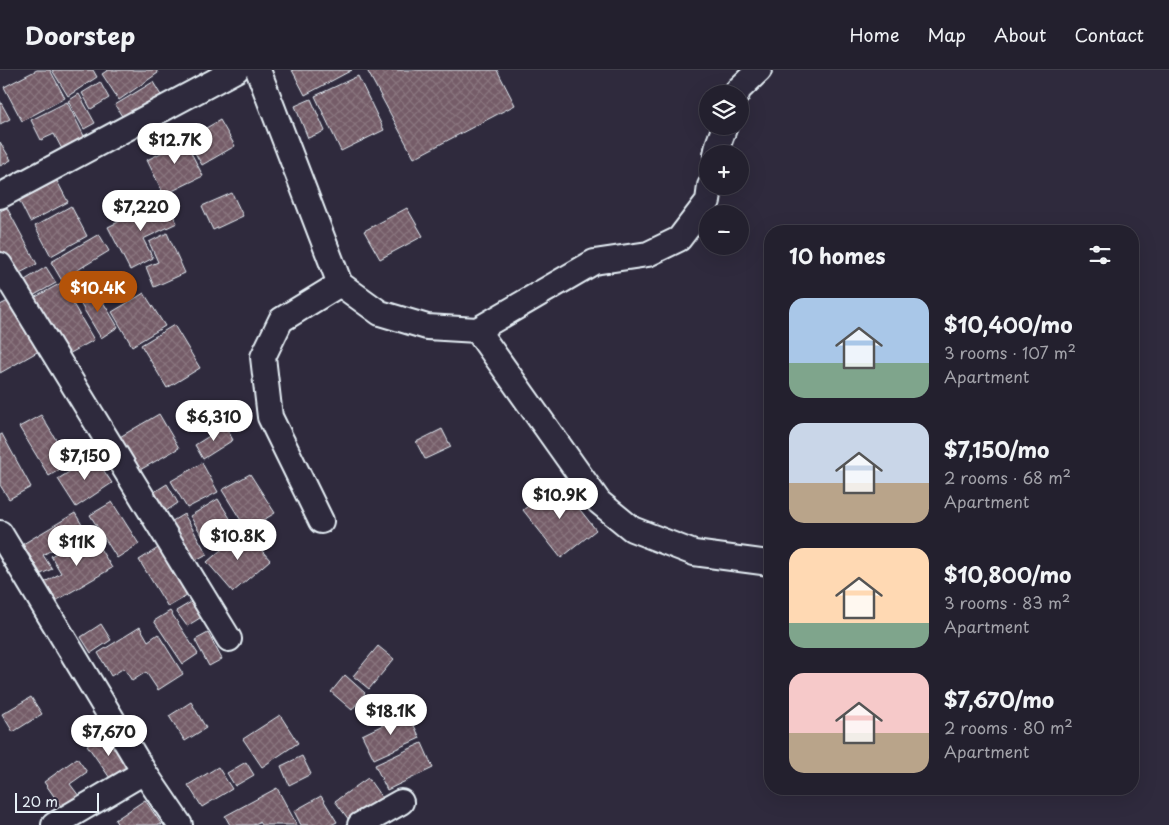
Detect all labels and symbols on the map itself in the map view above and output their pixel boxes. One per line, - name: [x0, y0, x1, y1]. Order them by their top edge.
- pin: $12.7K: [134, 122, 216, 165]
- pin: $7,220: [100, 190, 182, 232]
- pin: $10.4K: [57, 270, 139, 313]
- pin: $6,310: [173, 400, 255, 442]
- pin: $7,150: [44, 438, 126, 481]
- pin: $10.9K: [519, 478, 601, 520]
- pin: $10.8K: [197, 518, 279, 561]
- pin: $11K: [47, 524, 107, 567]
- pin: $18.1K: [350, 694, 432, 736]
- pin: $7,670: [68, 714, 150, 757]
- scale bar: [15, 790, 99, 813]

